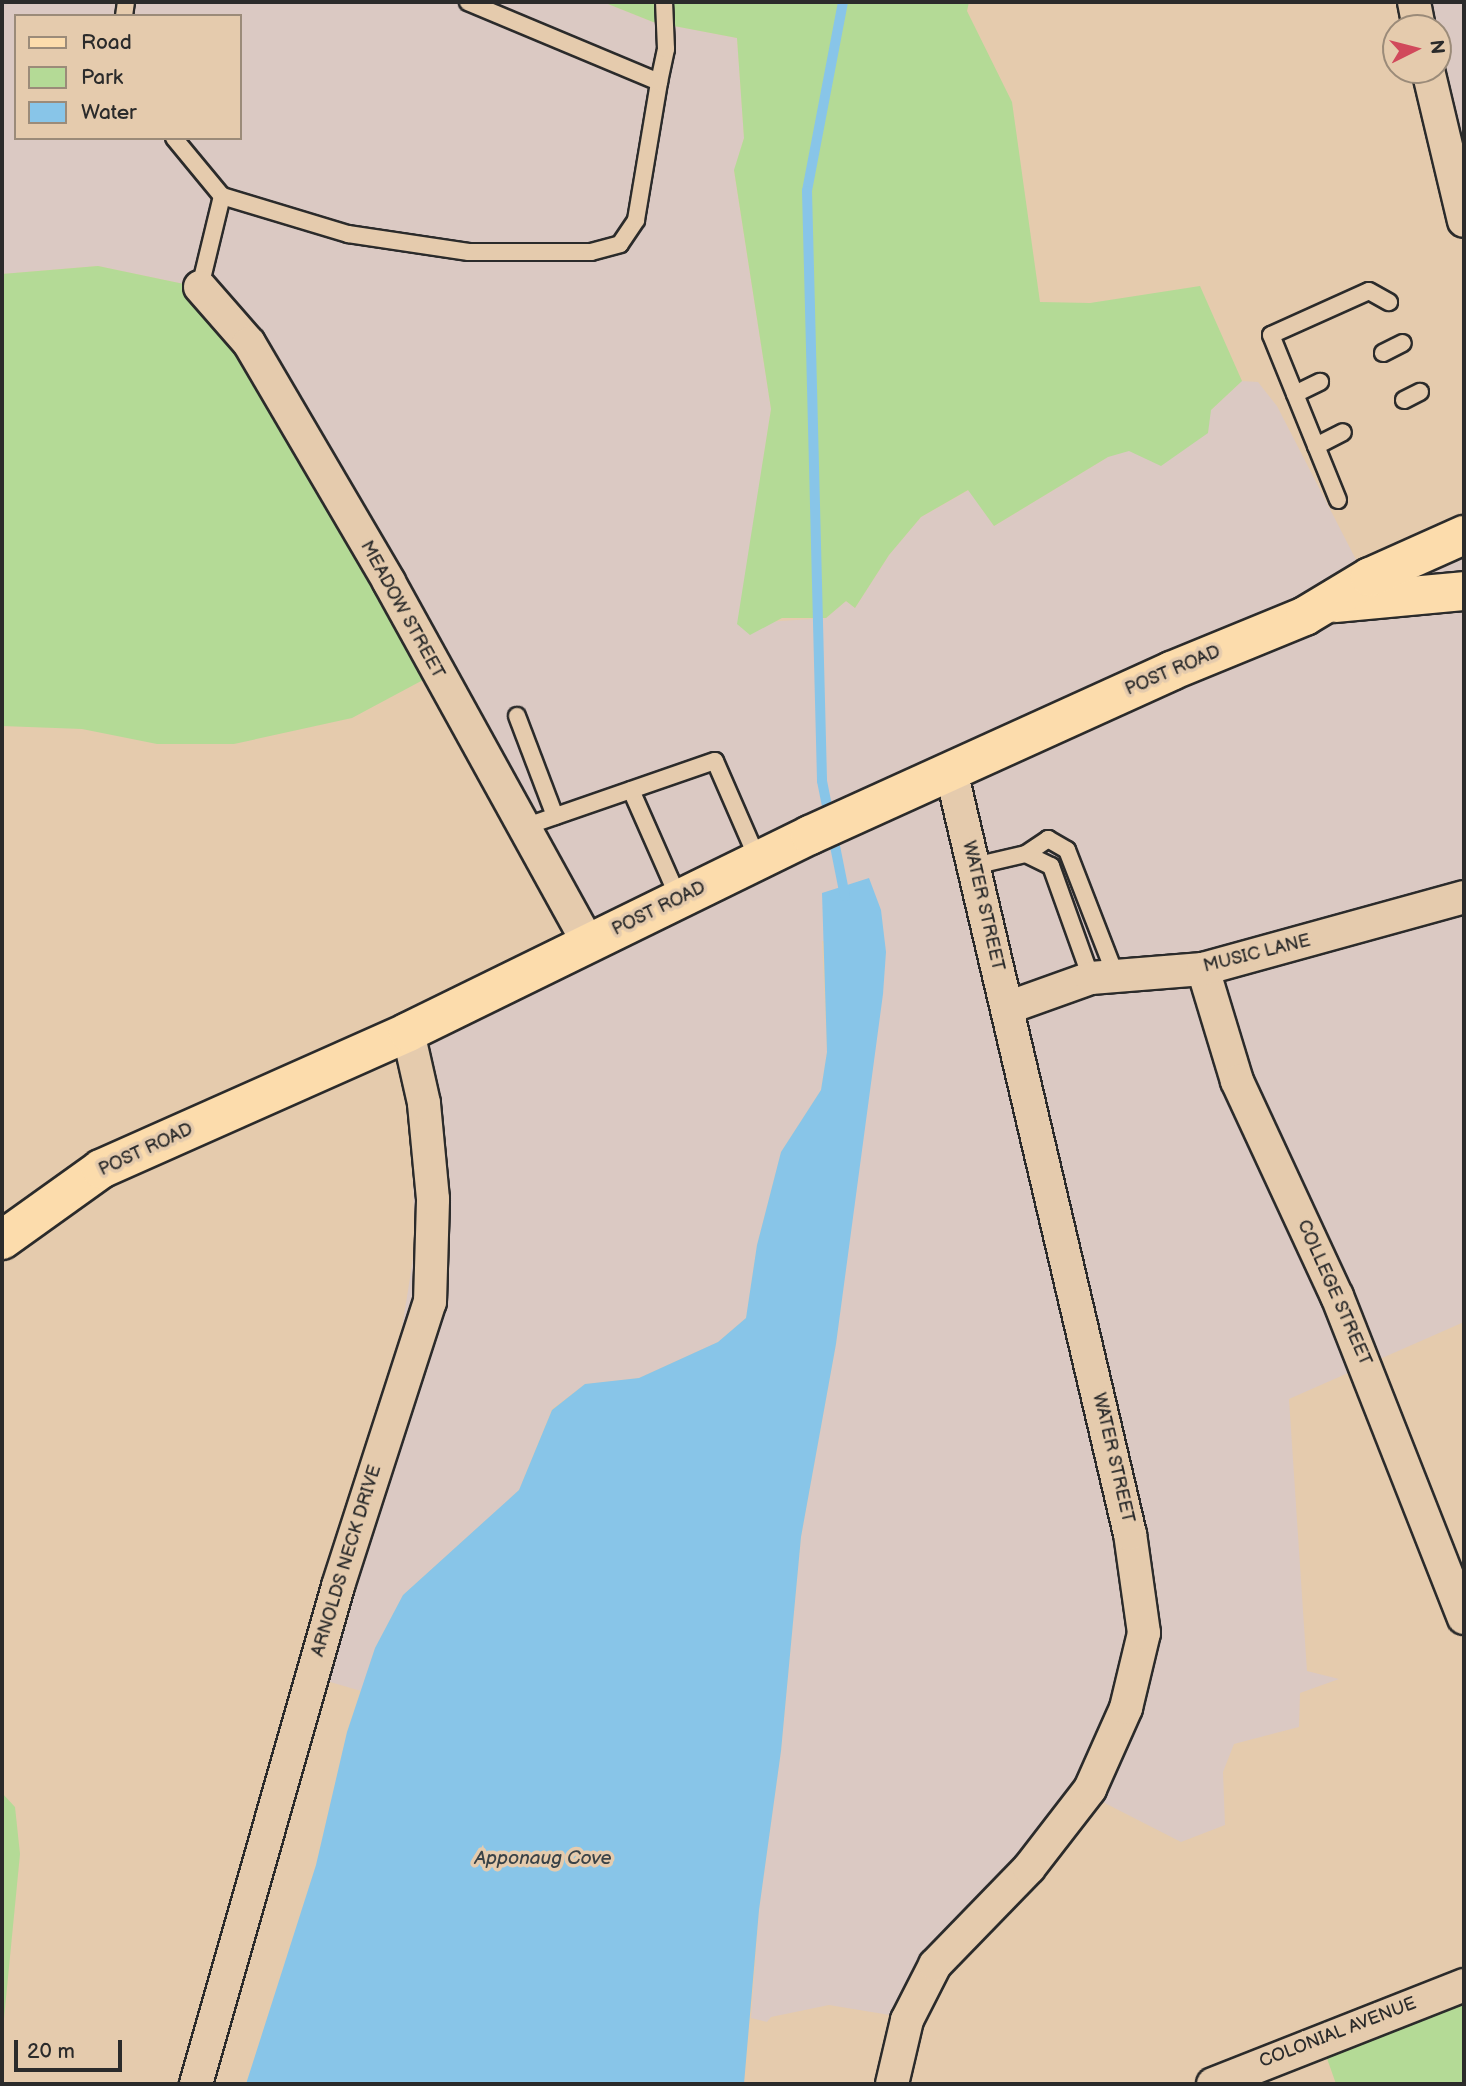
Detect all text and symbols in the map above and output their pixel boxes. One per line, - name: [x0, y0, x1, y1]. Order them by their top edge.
- legend: [14, 14, 242, 140]
- north arrow: [1382, 14, 1452, 84]
- text: Road: [81, 30, 132, 55]
- text: N: [1424, 39, 1449, 55]
- text: Park: [81, 65, 123, 90]
- text: Water: [81, 100, 137, 125]
- street label: MEADOW STREET: [355, 537, 449, 683]
- street label: POST ROAD: [1122, 641, 1224, 701]
- street label: WATER STREET: [957, 839, 1009, 973]
- street label: POST ROAD: [609, 877, 709, 941]
- street label: MUSIC LANE: [1201, 930, 1313, 978]
- street label: POST ROAD: [96, 1119, 196, 1181]
- street label: COLLEGE STREET: [1292, 1217, 1376, 1369]
- street label: WATER STREET: [1087, 1391, 1139, 1525]
- street label: ARNOLDS NECK DRIVE: [308, 1463, 386, 1659]
- water label: Apponaug Cove: [474, 1848, 612, 1870]
- street label: COLONIAL AVENUE: [1256, 1993, 1420, 2073]
- scale bar: [18, 2026, 126, 2070]
- text: 20 m: [27, 2039, 75, 2064]

